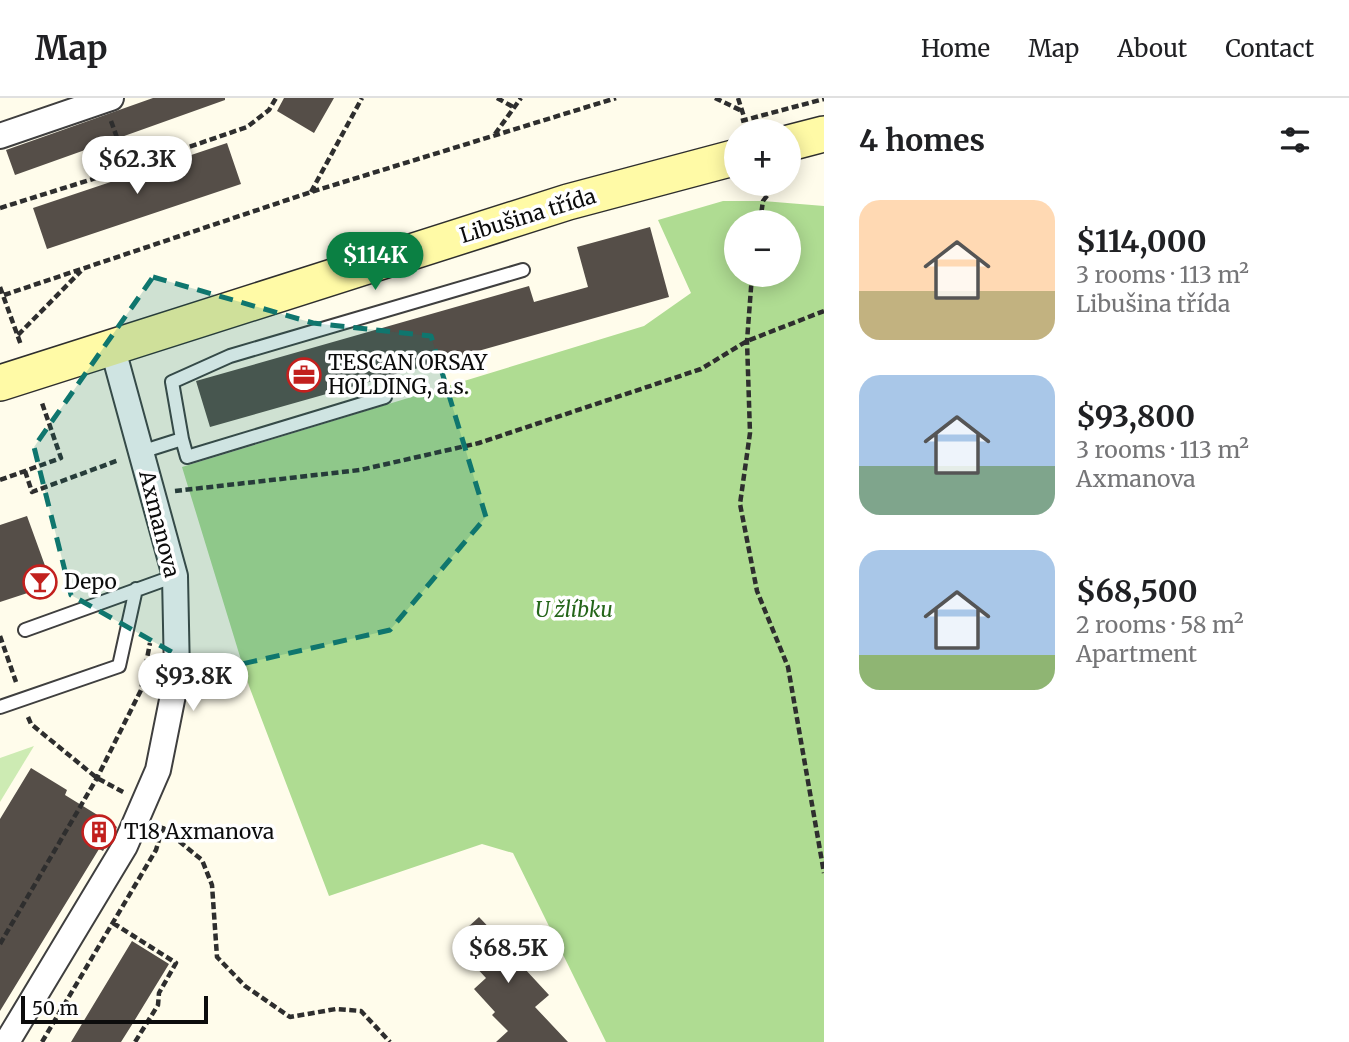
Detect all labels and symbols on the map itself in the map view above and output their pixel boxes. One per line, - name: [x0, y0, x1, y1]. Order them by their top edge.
- pin: $62.3K: [80, 136, 194, 196]
- street label: Libušina třída: [457, 182, 599, 249]
- pin: $114K: [326, 232, 424, 292]
- place label: TESCAN ORSAY HOLDING, a.s.: [328, 349, 488, 400]
- office icon: TESCAN ORSAY HOLDING, a.s.: [285, 356, 323, 394]
- street label: Axmanova: [133, 467, 186, 580]
- bar icon: Depo: [21, 563, 59, 601]
- place label: Depo: [64, 568, 117, 595]
- park label: U žlíbku: [535, 596, 613, 623]
- pin: $93.8K: [136, 654, 250, 713]
- building icon: T18 Axmanova: [80, 813, 118, 851]
- place label: T18 Axmanova: [124, 818, 274, 845]
- pin: $68.5K: [451, 926, 565, 985]
- scale bar: [21, 993, 208, 1025]

